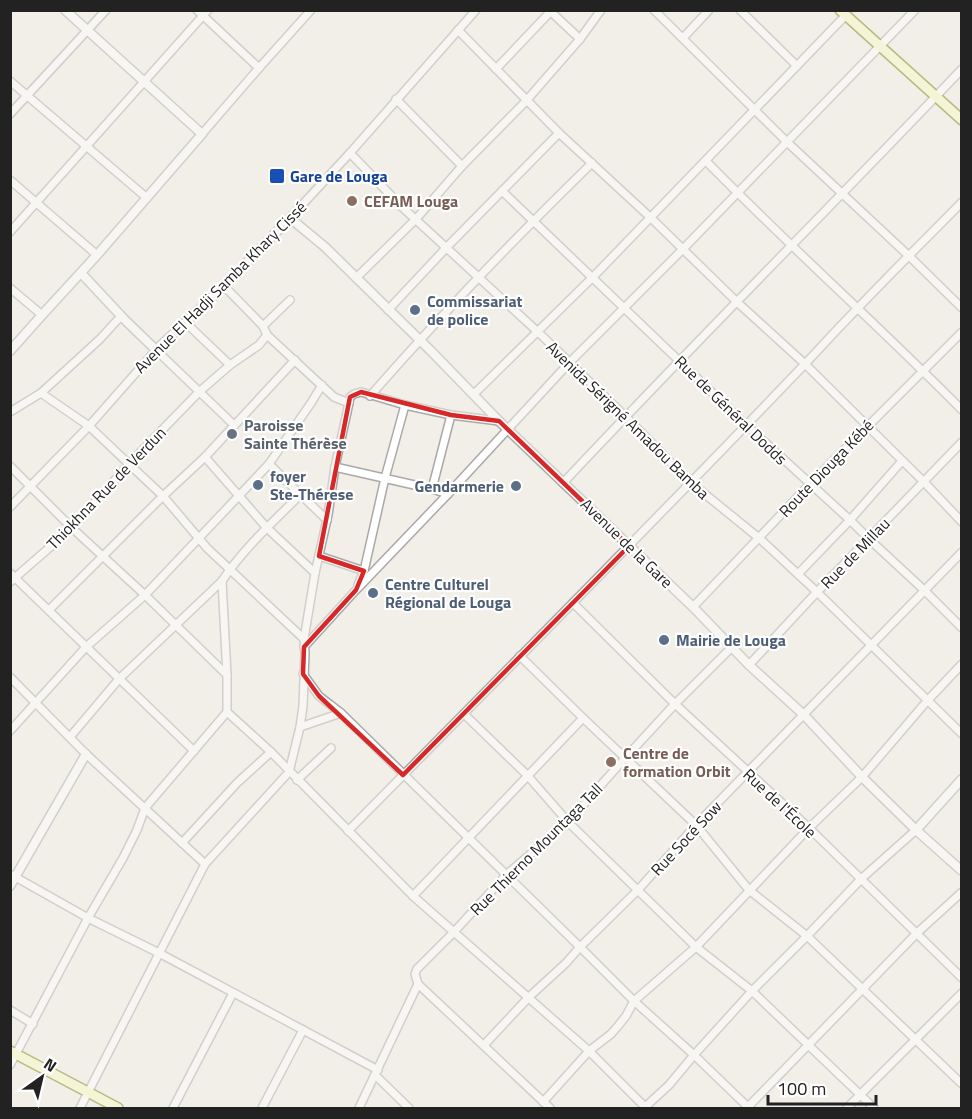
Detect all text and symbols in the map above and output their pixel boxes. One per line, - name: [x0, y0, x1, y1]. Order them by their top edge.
- place label: Gare de Louga: [290, 164, 388, 188]
- marker: Gare de Louga: [268, 167, 286, 185]
- place label: CEFAM Louga: [364, 189, 458, 213]
- marker: CEFAM Louga: [345, 194, 359, 208]
- street label: Avenue El Hadji Samba Khary Cissé: [128, 195, 312, 379]
- place label: Commissariat de police: [427, 289, 523, 331]
- marker: Commissariat de police: [408, 303, 422, 317]
- street label: Avenida Sérigné Amadou Bamba: [541, 335, 715, 505]
- street label: Rue de Général Dodds: [669, 350, 793, 470]
- place label: Paroisse Sainte Thérèse: [244, 413, 347, 455]
- street label: Route Diouga Kébé: [773, 414, 879, 522]
- street label: Thiokhna Rue de Verdun: [41, 421, 171, 555]
- marker: Paroisse Sainte Thérèse: [225, 427, 239, 441]
- place label: foyer Ste-Thérese: [270, 464, 353, 506]
- place label: Gendarmerie: [414, 474, 504, 498]
- marker: foyer Ste-Thérese: [251, 478, 265, 492]
- marker: Gendarmerie: [509, 479, 523, 493]
- street label: Avenue de la Gare: [575, 493, 679, 593]
- street label: Rue de Millau: [815, 512, 895, 594]
- place label: Centre Culturel Régional de Louga: [385, 572, 511, 614]
- marker: Centre Culturel Régional de Louga: [366, 586, 380, 600]
- place label: Mairie de Louga: [676, 628, 786, 652]
- marker: Mairie de Louga: [657, 633, 671, 647]
- place label: Centre de formation Orbit: [623, 741, 731, 783]
- marker: Centre de formation Orbit: [604, 755, 618, 769]
- street label: Rue de l'École: [738, 763, 822, 843]
- street label: Rue Thierno Mountaga Tall: [464, 777, 608, 921]
- street label: Rue Socé Sow: [645, 795, 727, 881]
- north arrow: [12, 1047, 72, 1107]
- text: N: [39, 1052, 62, 1078]
- scale bar: [768, 1068, 876, 1106]
- text: 100 m: [777, 1075, 826, 1102]

